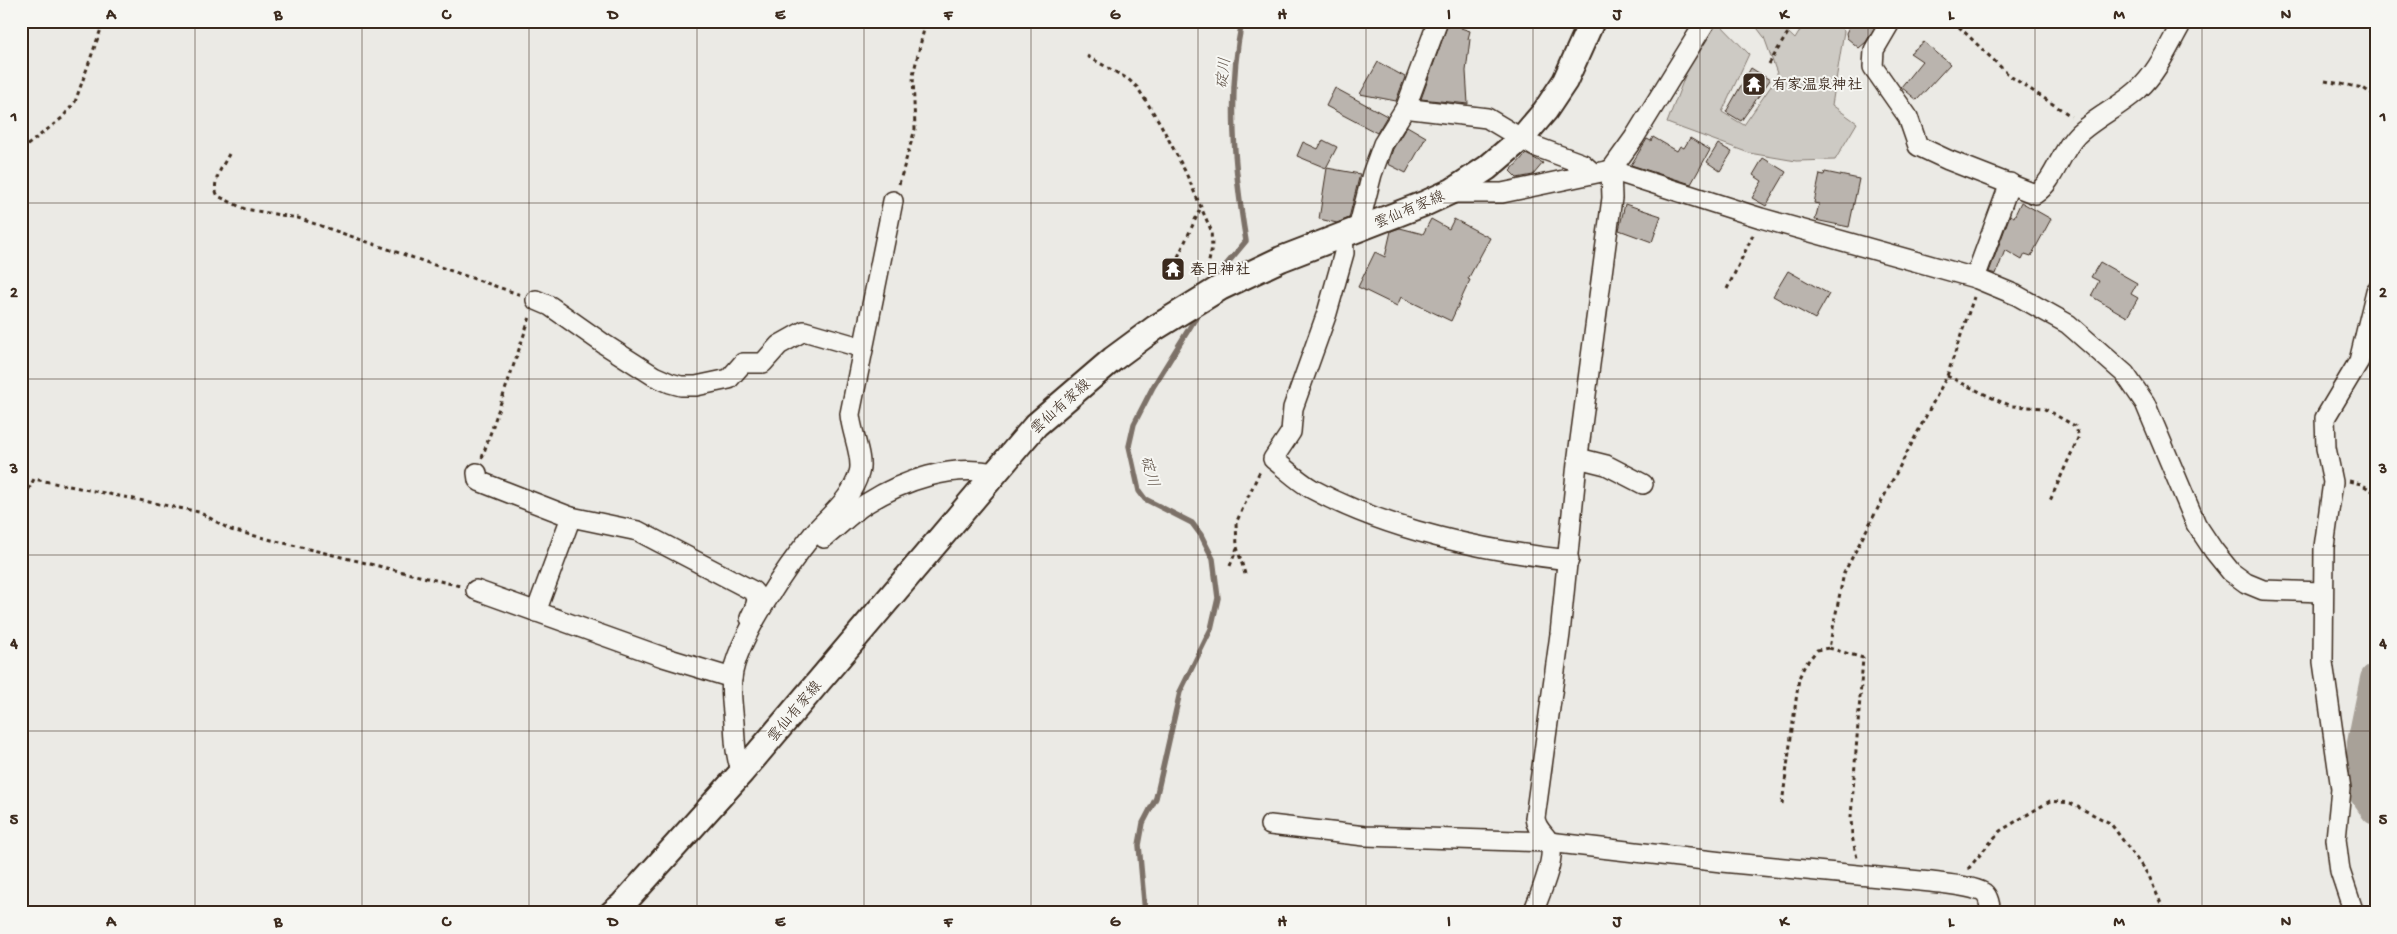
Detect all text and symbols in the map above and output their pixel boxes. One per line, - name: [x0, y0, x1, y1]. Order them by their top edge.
- text: A: [105, 7, 117, 26]
- text: B: [273, 7, 283, 26]
- text: C: [441, 7, 452, 26]
- text: D: [606, 7, 619, 26]
- text: E: [775, 7, 786, 26]
- text: F: [943, 7, 954, 26]
- text: G: [1110, 7, 1121, 26]
- text: H: [1277, 7, 1287, 26]
- text: I: [1447, 7, 1451, 26]
- text: J: [1612, 7, 1623, 26]
- text: K: [1779, 7, 1791, 26]
- text: L: [1948, 7, 1955, 26]
- text: M: [2113, 7, 2125, 26]
- text: N: [2281, 7, 2292, 26]
- water label: 碇川: [1213, 56, 1237, 90]
- temple icon: 有家温泉神社: [1741, 71, 1767, 97]
- place label: 有家温泉神社: [1772, 76, 1862, 95]
- text: 1: [10, 109, 17, 128]
- text: 1: [2379, 109, 2386, 128]
- street label: 雲仙有家線: [1371, 187, 1448, 234]
- temple icon: 春日神社: [1160, 256, 1186, 282]
- place label: 春日神社: [1190, 261, 1250, 280]
- text: 2: [10, 285, 18, 304]
- text: 2: [2379, 285, 2387, 304]
- street label: 雲仙有家線: [1027, 375, 1095, 439]
- water label: 碇川: [1134, 454, 1162, 490]
- text: 3: [9, 461, 18, 480]
- text: 3: [2378, 461, 2387, 480]
- text: 4: [9, 636, 18, 655]
- text: 4: [2378, 636, 2387, 655]
- street label: 雲仙有家線: [764, 677, 827, 747]
- text: 5: [10, 812, 19, 831]
- text: 5: [2379, 812, 2388, 831]
- text: A: [105, 914, 117, 933]
- text: B: [273, 914, 283, 933]
- text: C: [441, 914, 452, 933]
- text: D: [606, 914, 619, 933]
- text: E: [775, 914, 786, 933]
- text: F: [943, 914, 954, 933]
- text: G: [1110, 914, 1121, 933]
- text: H: [1277, 914, 1287, 933]
- text: I: [1447, 914, 1451, 933]
- text: J: [1612, 914, 1623, 933]
- text: K: [1779, 914, 1791, 933]
- text: L: [1948, 914, 1955, 933]
- text: M: [2113, 914, 2125, 933]
- text: N: [2281, 914, 2292, 933]

